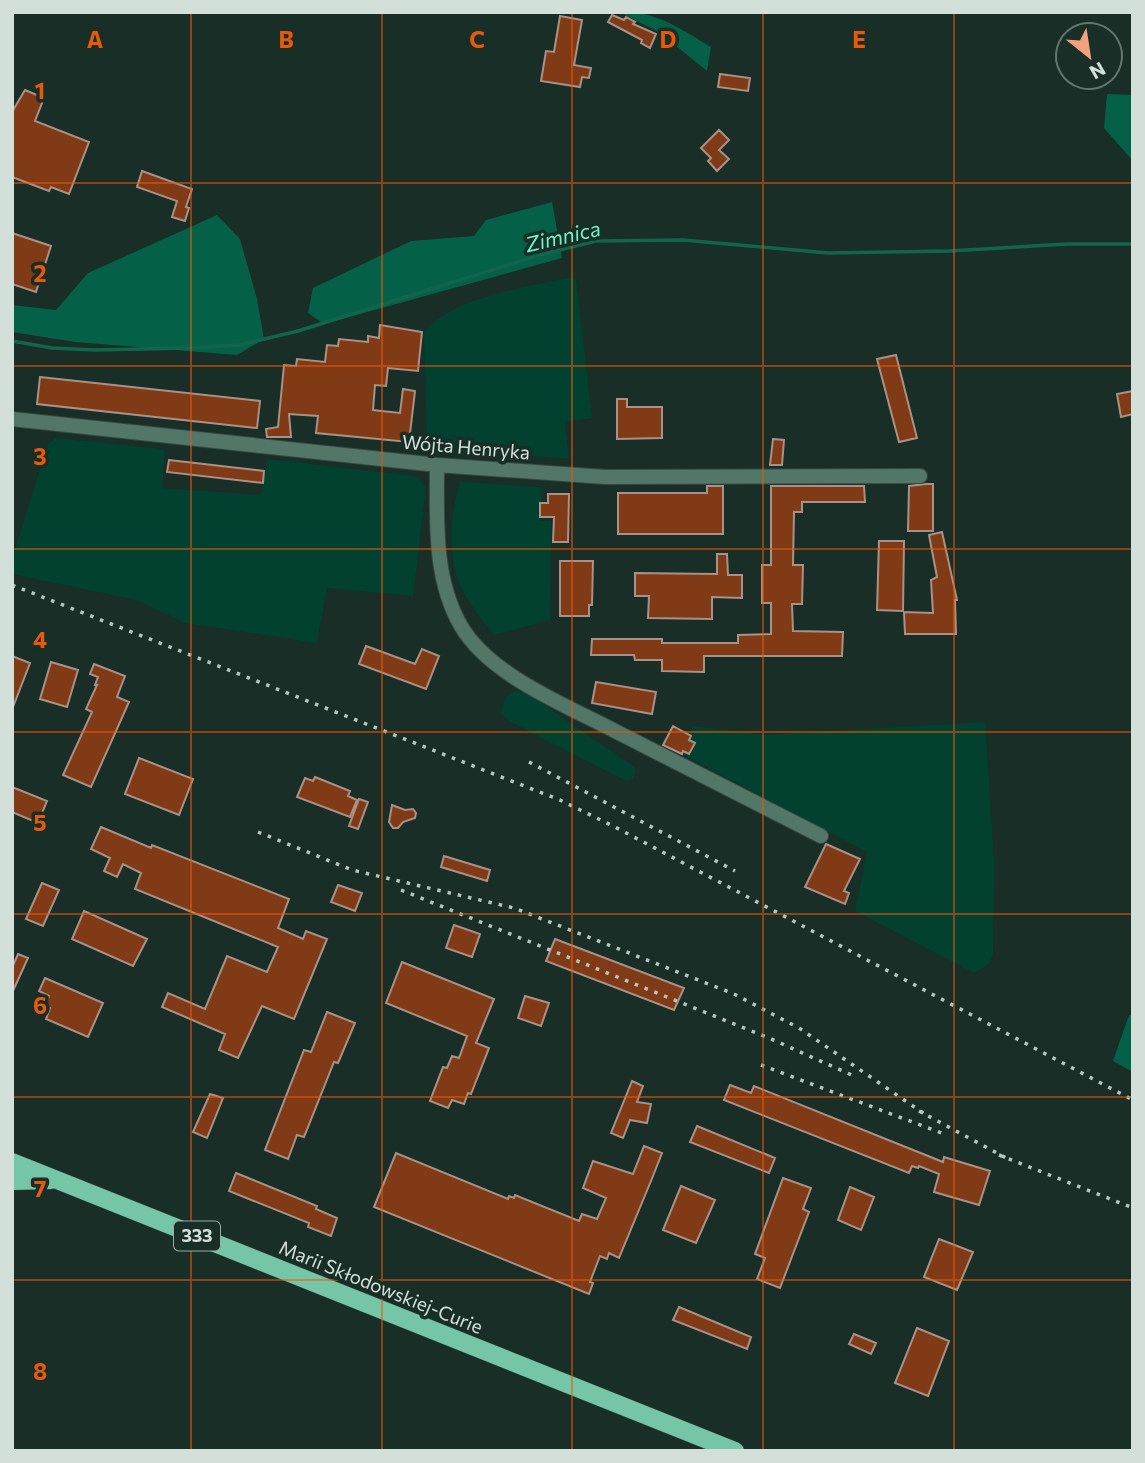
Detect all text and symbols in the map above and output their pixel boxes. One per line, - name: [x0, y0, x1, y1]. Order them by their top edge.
- north arrow: [1054, 21, 1124, 91]
- text: A: [87, 25, 104, 53]
- text: B: [278, 25, 294, 53]
- text: C: [469, 25, 485, 53]
- text: D: [660, 25, 677, 53]
- text: E: [852, 25, 866, 53]
- text: N: [1086, 58, 1110, 85]
- text: 1: [35, 76, 45, 104]
- water label: Zimnica: [522, 215, 603, 257]
- text: 2: [33, 259, 47, 287]
- street label: Wójta Henryka: [401, 429, 531, 464]
- text: 3: [33, 442, 47, 470]
- text: 4: [33, 625, 47, 653]
- text: 5: [33, 808, 47, 836]
- text: 6: [33, 991, 47, 1019]
- text: 7: [34, 1174, 46, 1202]
- road number: 333: [174, 1222, 220, 1251]
- street label: Marii Skłodowskiej-Curie: [276, 1235, 486, 1338]
- text: 8: [33, 1357, 47, 1385]

